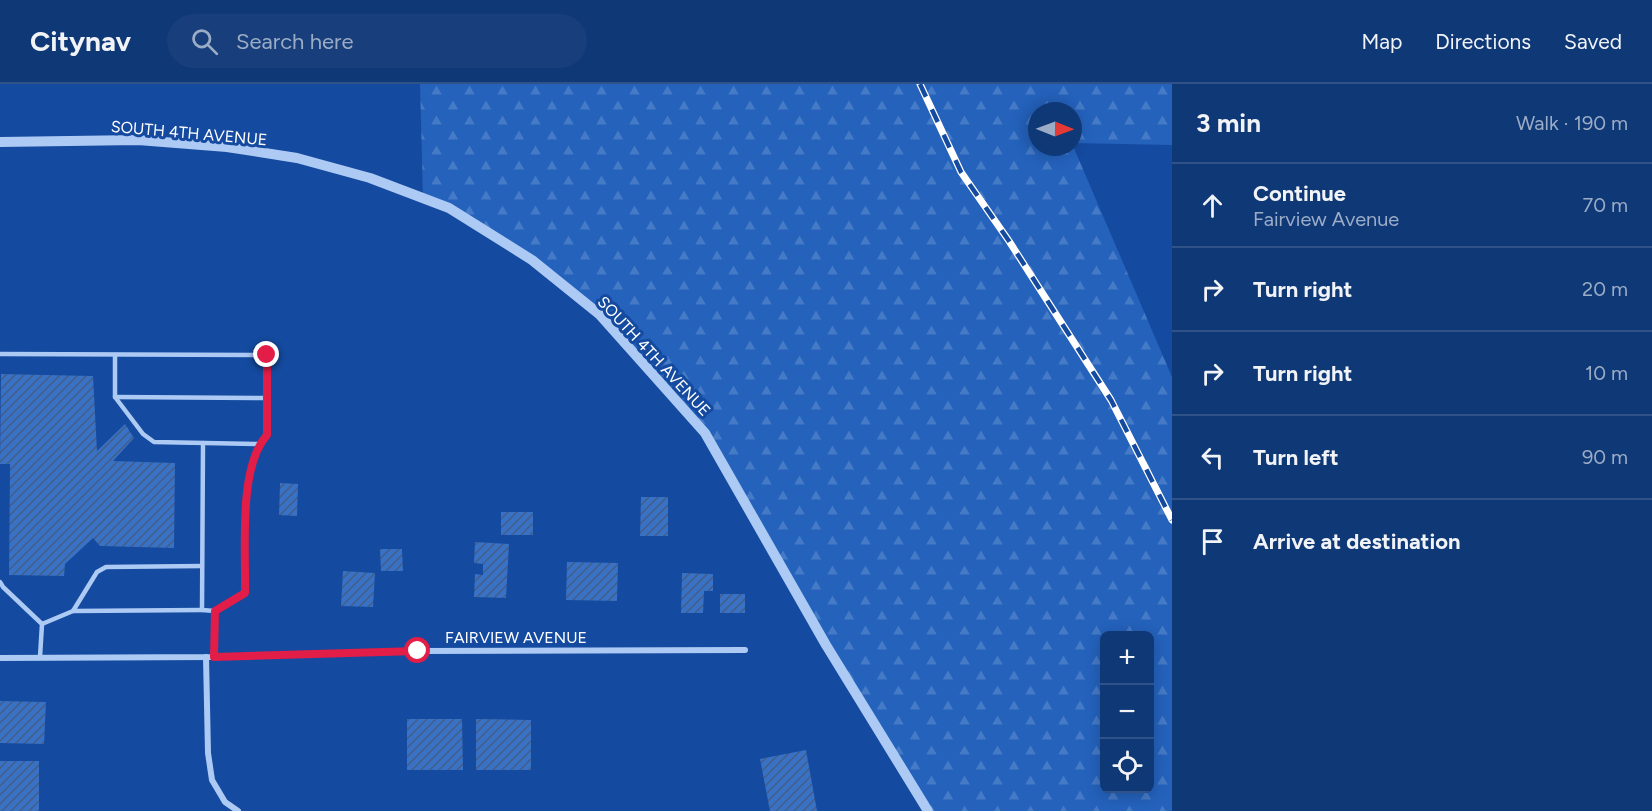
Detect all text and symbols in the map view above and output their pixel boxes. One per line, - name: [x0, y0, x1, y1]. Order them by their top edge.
- search box: [167, 14, 587, 68]
- text: Citynav: [30, 24, 131, 58]
- icon: search: [188, 25, 221, 58]
- text: Search here: [236, 28, 354, 55]
- text: Map: [1361, 29, 1402, 54]
- text: Directions: [1435, 29, 1531, 54]
- text: Saved: [1564, 29, 1622, 54]
- north arrow: [1028, 102, 1082, 156]
- text: 3 min: [1196, 107, 1261, 139]
- text: Walk · 190 m: [1516, 111, 1628, 135]
- street label: SOUTH 4TH AVENUE: [110, 117, 268, 149]
- text: Continue: [1253, 180, 1346, 207]
- icon: ahead: [1196, 189, 1229, 222]
- text: 70 m: [1582, 193, 1628, 217]
- text: Fairview Avenue: [1253, 207, 1399, 231]
- icon: right: [1196, 273, 1229, 306]
- text: Turn right: [1253, 276, 1352, 303]
- text: 20 m: [1582, 277, 1628, 301]
- street label: SOUTH 4TH AVENUE: [594, 292, 714, 420]
- route end: [253, 341, 279, 367]
- icon: right: [1196, 357, 1229, 390]
- text: Turn right: [1253, 360, 1352, 387]
- text: 10 m: [1585, 361, 1628, 385]
- icon: left: [1196, 441, 1229, 474]
- text: Turn left: [1253, 444, 1339, 471]
- text: 90 m: [1582, 445, 1628, 469]
- icon: arrive: [1196, 525, 1229, 558]
- text: Arrive at destination: [1253, 528, 1461, 555]
- street label: FAIRVIEW AVENUE: [445, 628, 587, 647]
- map controls: [1100, 631, 1154, 793]
- button: +: [1100, 631, 1154, 685]
- route start: [404, 637, 430, 663]
- button: −: [1100, 685, 1154, 739]
- button: locate: [1100, 739, 1154, 793]

